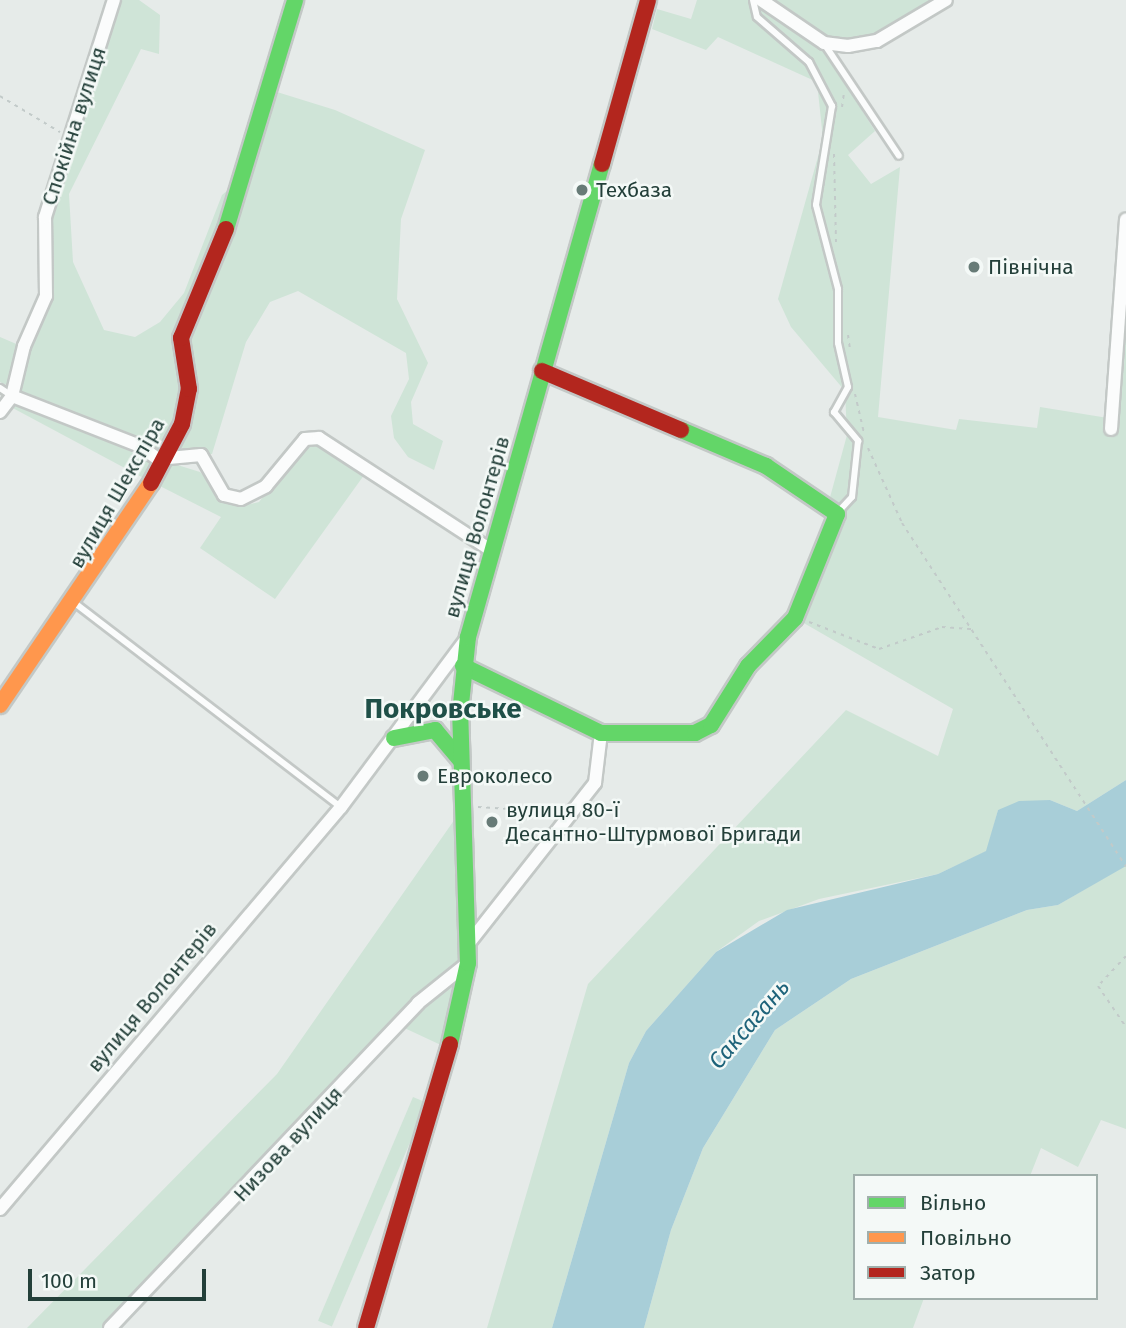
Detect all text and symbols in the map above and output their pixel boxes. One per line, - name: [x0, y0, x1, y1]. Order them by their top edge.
- street label: Спокійна вулиця: [36, 44, 112, 208]
- place label: Техбаза: [596, 177, 672, 203]
- marker: Техбаза: [574, 182, 590, 198]
- place label: Північна: [988, 254, 1074, 280]
- marker: Північна: [966, 259, 982, 275]
- street label: вулиця Шекспіра: [64, 413, 170, 573]
- street label: вулиця Волонтерів: [439, 433, 515, 621]
- district label: Покровське: [364, 692, 522, 726]
- place label: Евроколесо: [437, 763, 553, 789]
- marker: Евроколесо: [415, 768, 431, 784]
- place label: вулиця 80-ї Десантно-Штурмової Бригади: [506, 797, 801, 847]
- marker: вулиця 80-ї Десантно-Штурмової Бригади: [484, 814, 500, 830]
- street label: вулиця Волонтерів: [82, 917, 222, 1077]
- water label: Саксагань: [703, 974, 795, 1074]
- street label: Низова вулиця: [228, 1081, 348, 1207]
- legend: [853, 1174, 1098, 1300]
- text: Вільно: [920, 1190, 986, 1216]
- text: Повільно: [920, 1225, 1012, 1251]
- scale bar: [32, 1254, 210, 1298]
- text: Затор: [920, 1260, 976, 1286]
- text: 100 m: [41, 1268, 97, 1294]

